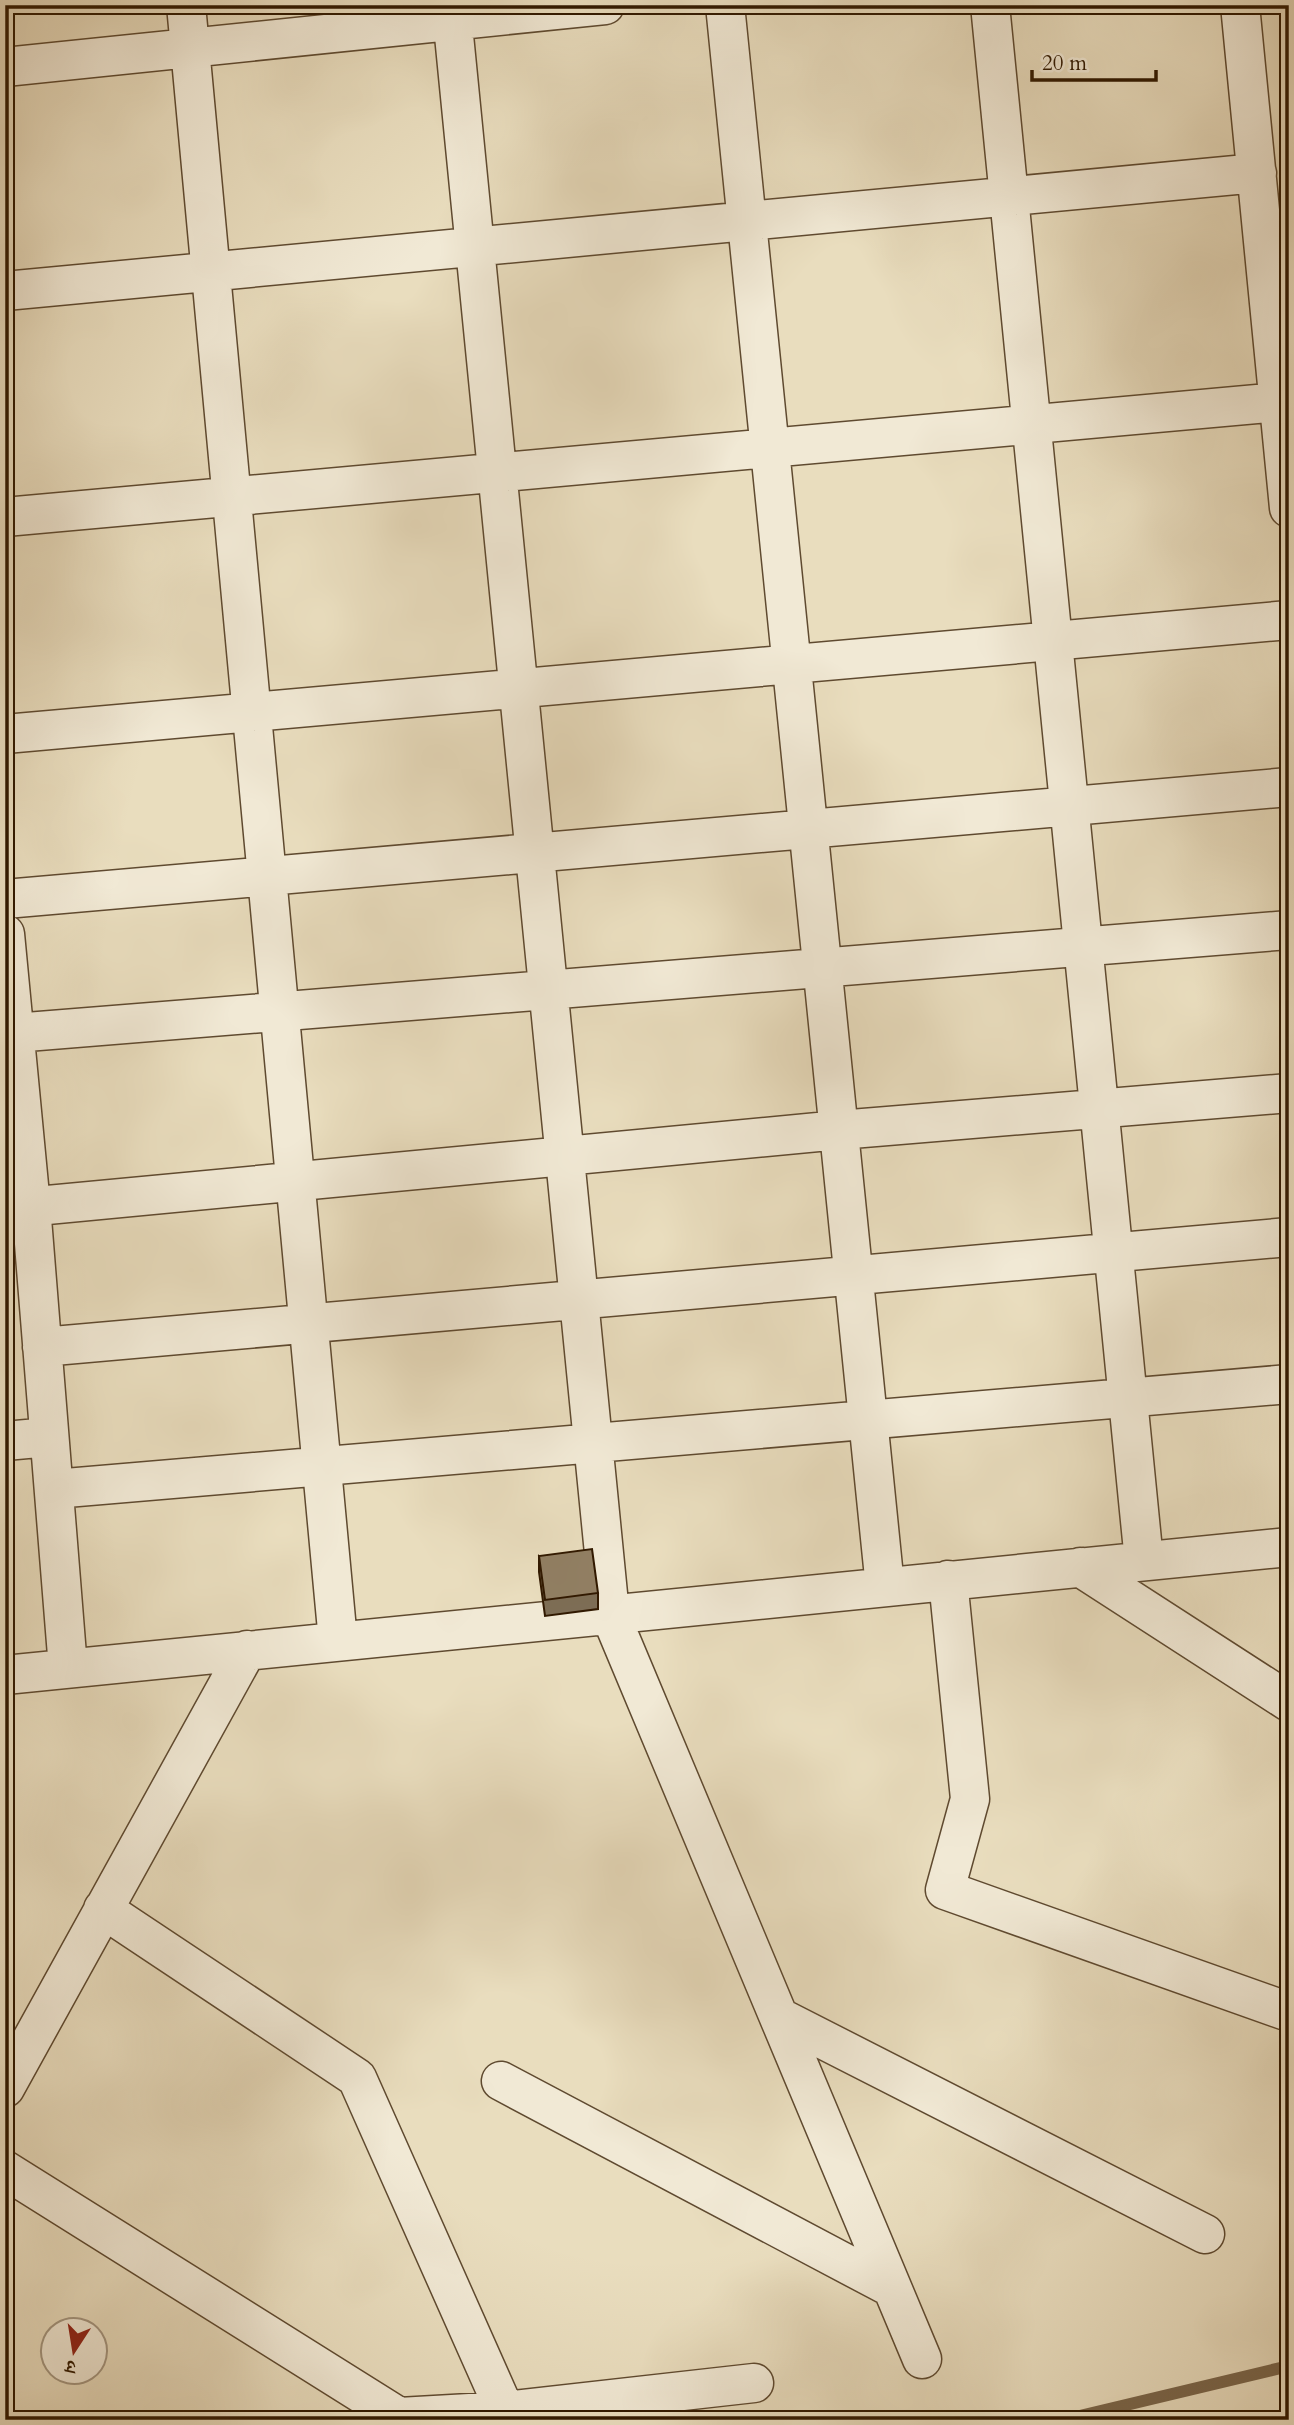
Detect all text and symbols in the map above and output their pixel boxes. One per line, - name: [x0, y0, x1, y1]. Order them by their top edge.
- scale bar: [1032, 38, 1156, 82]
- text: 20 m: [1042, 49, 1087, 78]
- north arrow: [38, 2316, 108, 2386]
- text: उ: [62, 2353, 80, 2381]

